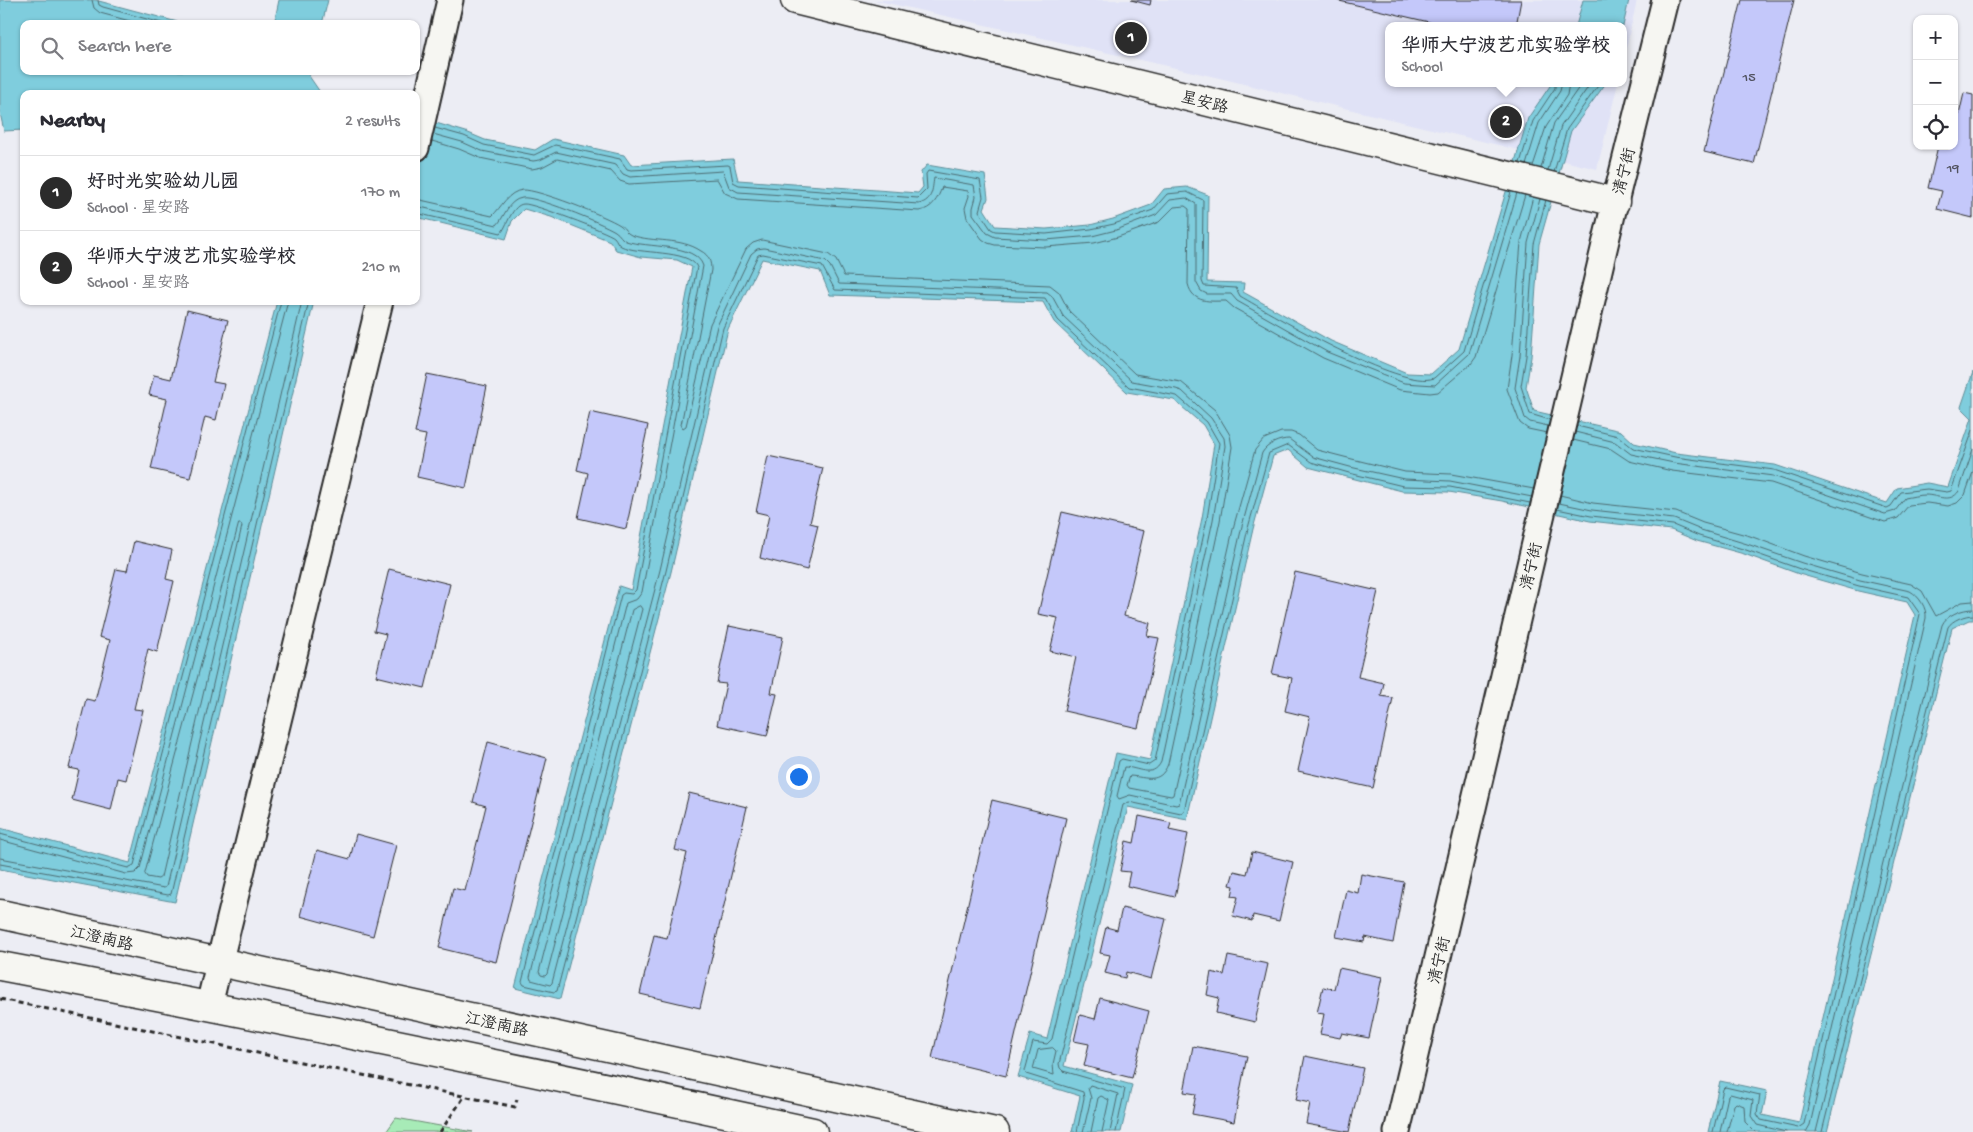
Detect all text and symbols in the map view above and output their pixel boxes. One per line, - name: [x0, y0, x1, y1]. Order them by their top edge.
- map controls: [1913, 15, 1958, 150]
- button: +: [1913, 15, 1958, 60]
- pin: 1: [1115, 19, 1147, 57]
- search box: [20, 20, 420, 75]
- popup: [1385, 22, 1627, 87]
- icon: search: [38, 34, 66, 62]
- text: Search here: [78, 36, 172, 59]
- text: 华师大宁波艺术实验学校: [1401, 36, 1611, 59]
- text: School: [1401, 59, 1443, 78]
- button: −: [1913, 60, 1958, 105]
- house number: 15: [1741, 70, 1756, 87]
- street label: 星安路: [1179, 87, 1230, 119]
- pin: 2: [1490, 103, 1522, 141]
- button: locate: [1913, 105, 1958, 150]
- text: Nearby: [40, 110, 105, 135]
- text: 2 results: [345, 113, 400, 132]
- street label: 清宁街: [1609, 146, 1641, 197]
- house number: 19: [1946, 161, 1959, 178]
- text: 好时光实验幼儿园: [87, 172, 239, 195]
- text: 1: [53, 184, 59, 203]
- text: 170 m: [361, 184, 400, 203]
- text: School · 星安路: [87, 200, 189, 219]
- text: 华师大宁波艺术实验学校: [87, 247, 296, 270]
- text: 2: [52, 259, 60, 278]
- text: 210 m: [361, 259, 400, 278]
- text: School · 星安路: [87, 275, 189, 294]
- street label: 清宁街: [1517, 541, 1548, 592]
- your location: [786, 764, 812, 790]
- street label: 江澄南路: [68, 922, 135, 957]
- street label: 清宁街: [1425, 935, 1456, 986]
- street label: 江澄南路: [463, 1009, 530, 1042]

